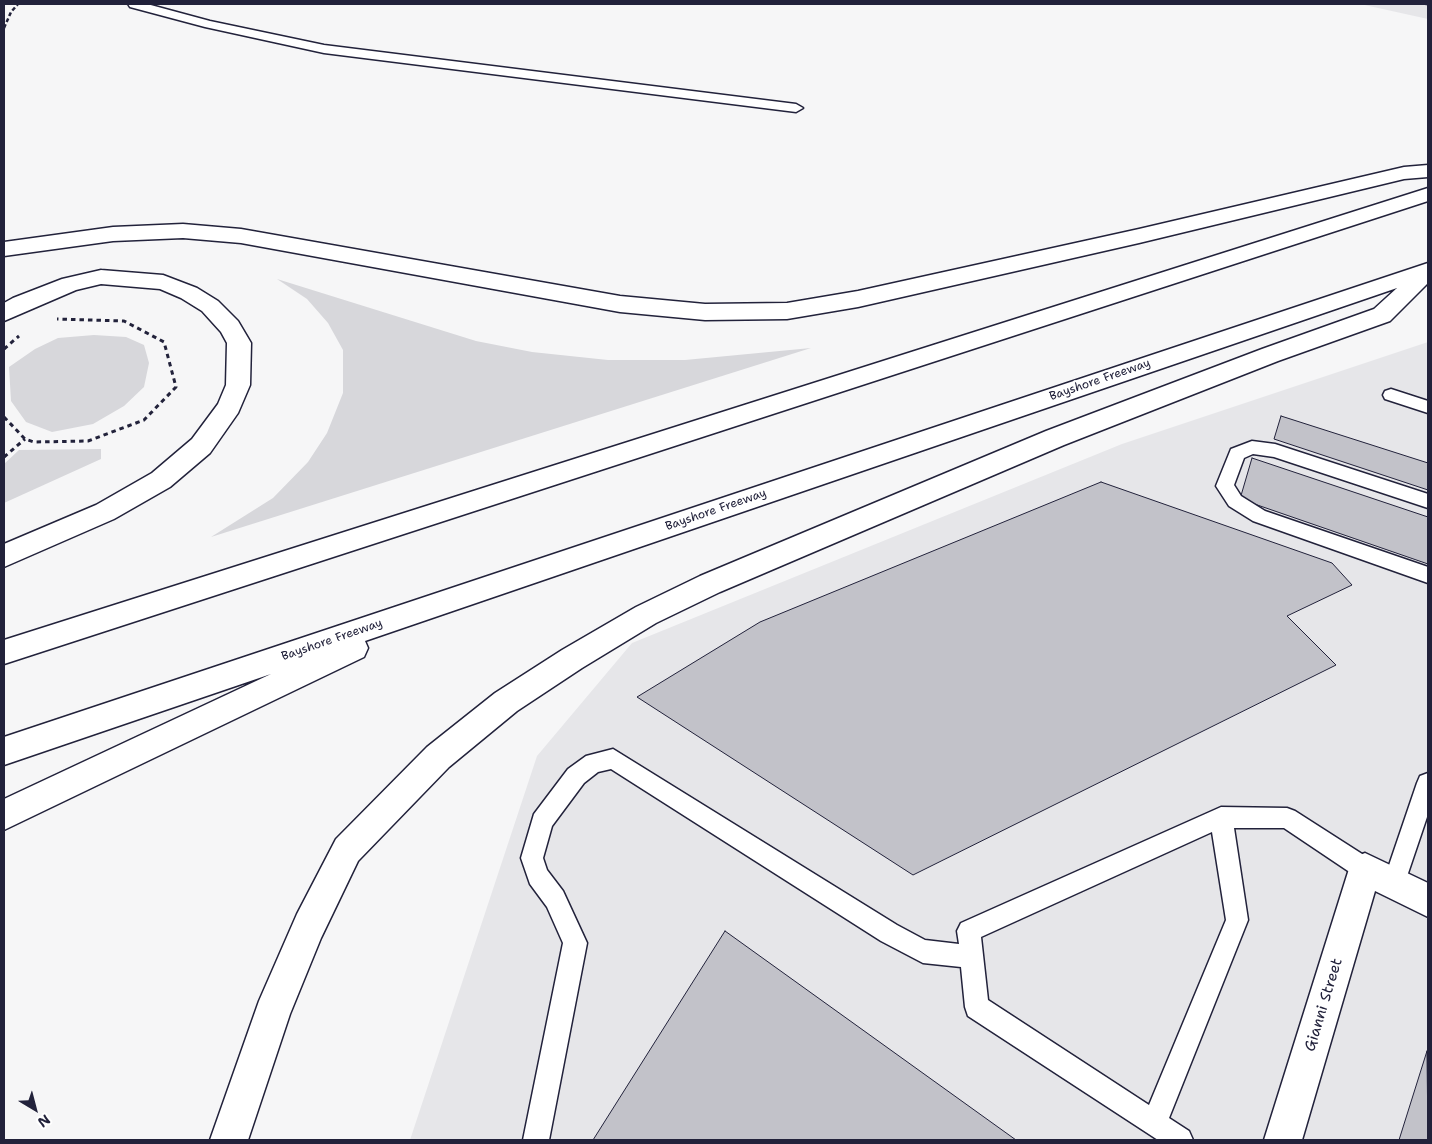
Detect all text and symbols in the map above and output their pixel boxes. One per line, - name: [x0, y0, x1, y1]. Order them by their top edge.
- street label: Bayshore Freeway: [1048, 356, 1152, 404]
- street label: Bayshore Freeway: [664, 486, 768, 534]
- street label: Bayshore Freeway: [280, 616, 384, 664]
- street label: Gianni Street: [1301, 956, 1347, 1054]
- north arrow: [10, 1084, 60, 1134]
- text: N: [34, 1110, 54, 1132]

